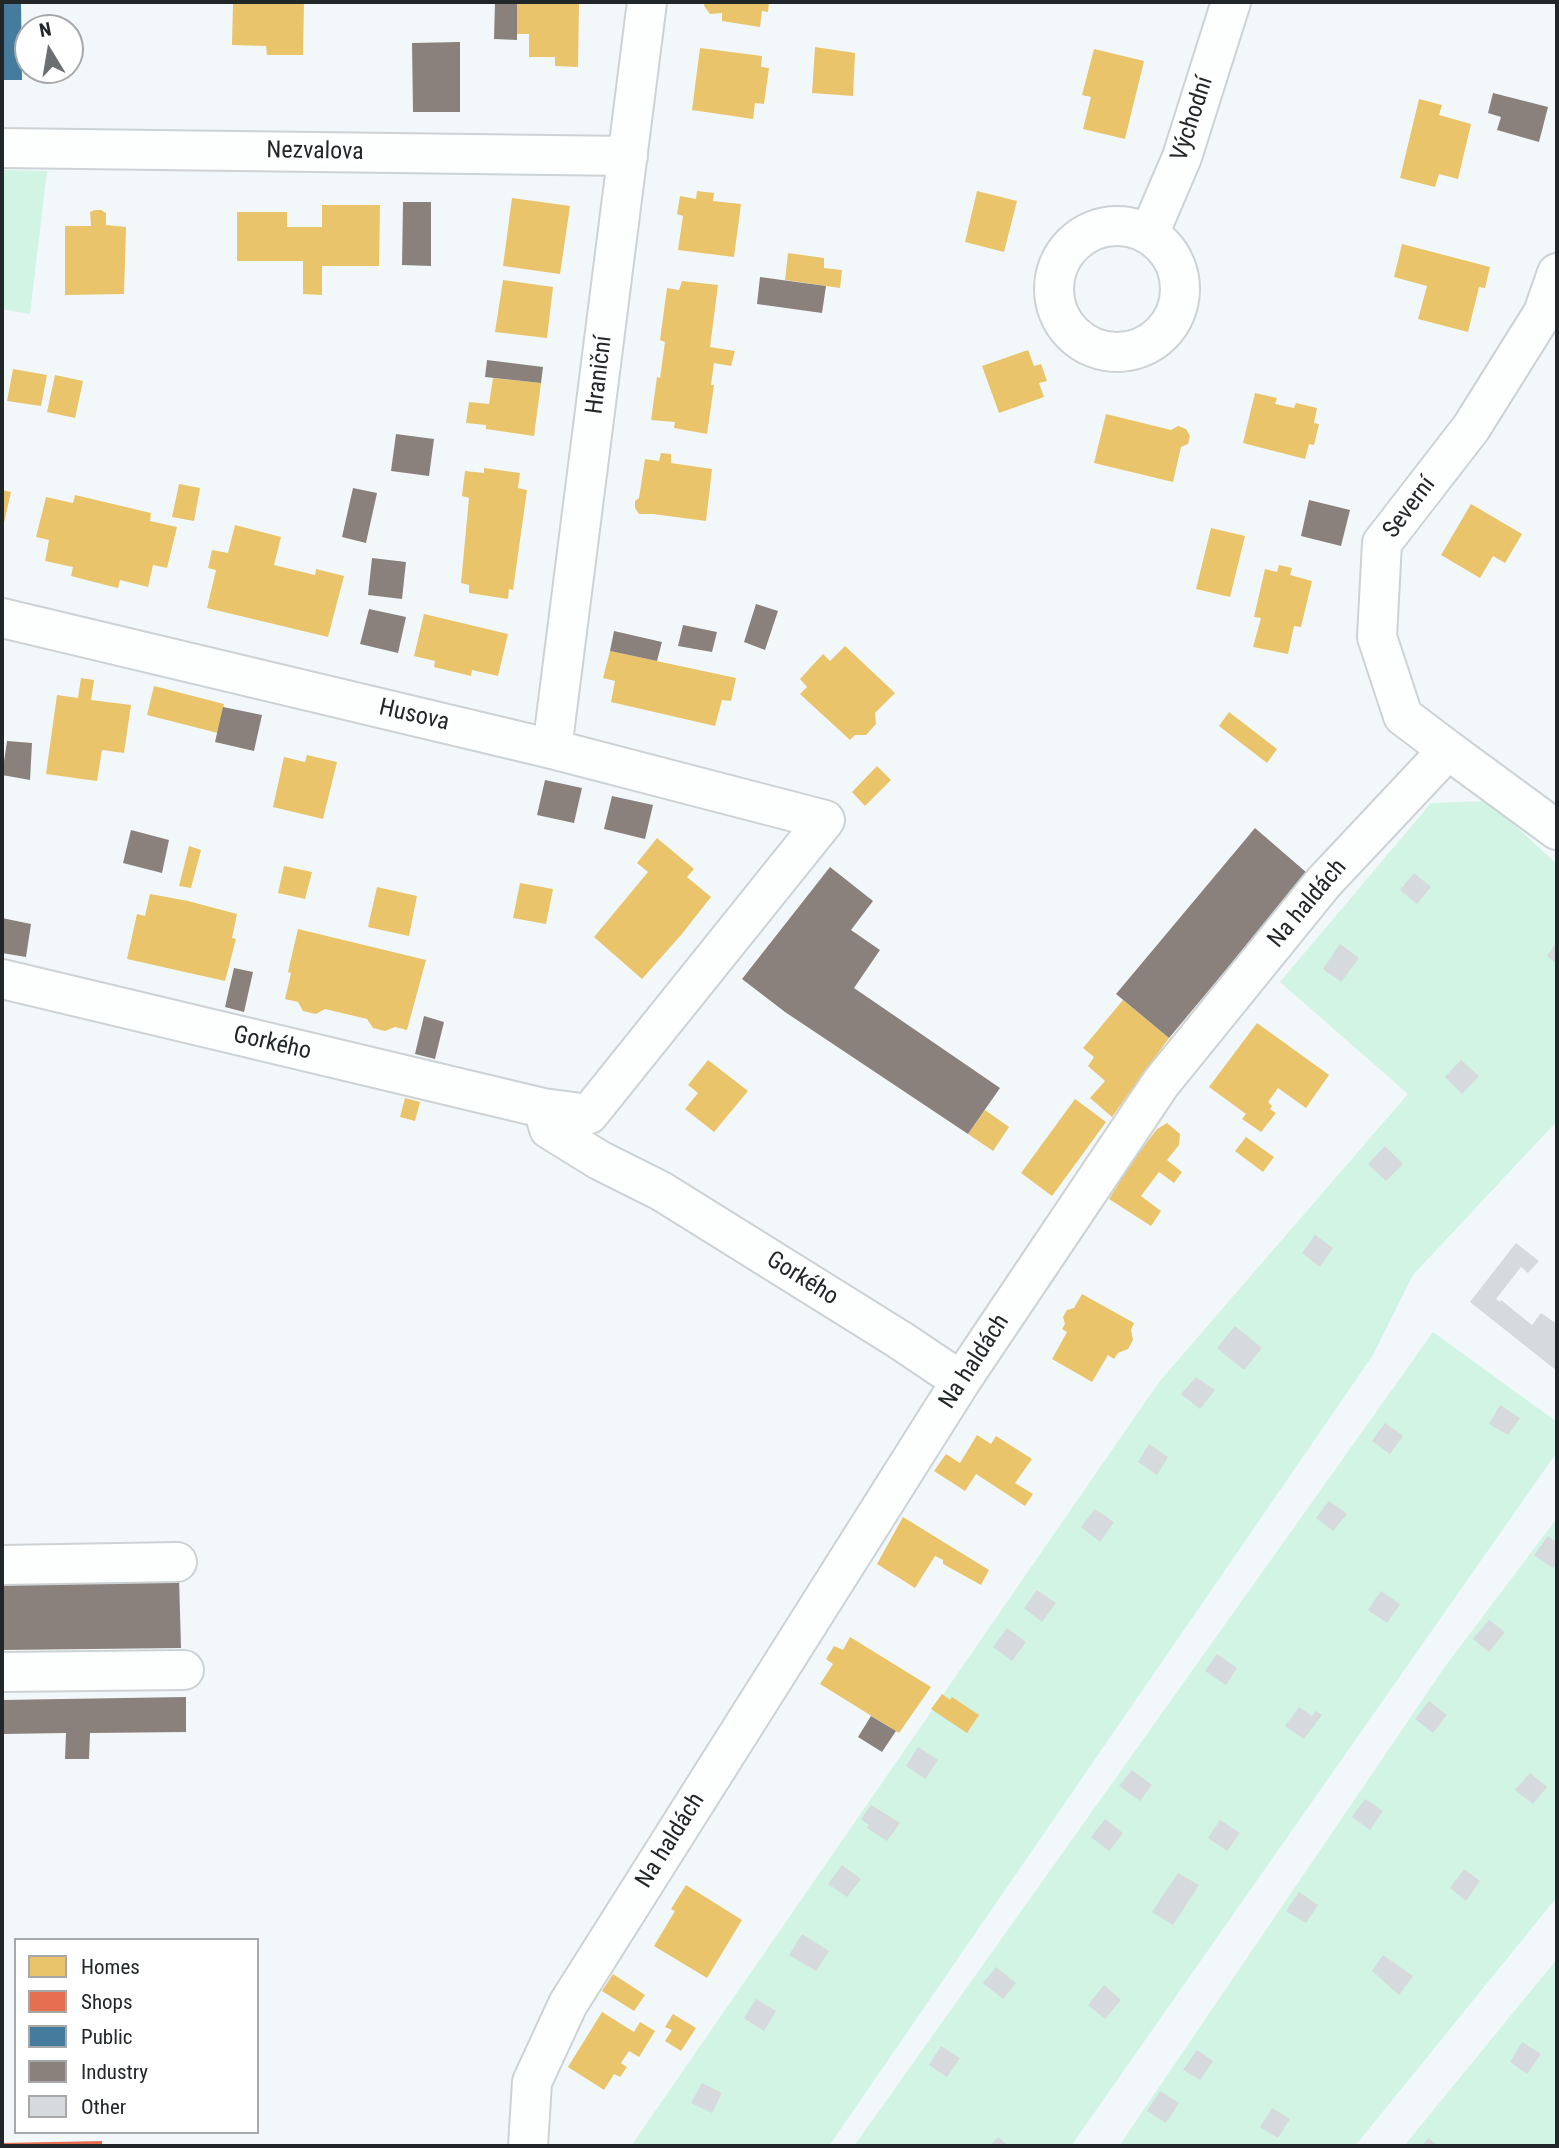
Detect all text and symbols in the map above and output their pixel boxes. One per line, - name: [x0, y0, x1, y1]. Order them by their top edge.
- north arrow: [14, 14, 84, 84]
- text: N: [37, 17, 53, 42]
- street label: Východní: [1166, 73, 1220, 165]
- street label: Nezvalova: [266, 137, 364, 167]
- street label: Hraniční: [581, 334, 619, 416]
- street label: Severní: [1378, 472, 1442, 544]
- street label: Husova: [376, 694, 452, 738]
- street label: Na haldách: [1263, 854, 1353, 954]
- street label: Gorkého: [230, 1021, 314, 1067]
- street label: Gorkého: [761, 1246, 843, 1312]
- street label: Na haldách: [934, 1309, 1016, 1415]
- street label: Na haldách: [631, 1788, 711, 1894]
- legend: [14, 1938, 259, 2134]
- text: Homes: [81, 1955, 140, 1979]
- text: Shops: [81, 1990, 133, 2014]
- text: Public: [81, 2025, 133, 2049]
- text: Industry: [81, 2060, 148, 2084]
- text: Other: [81, 2095, 126, 2119]

